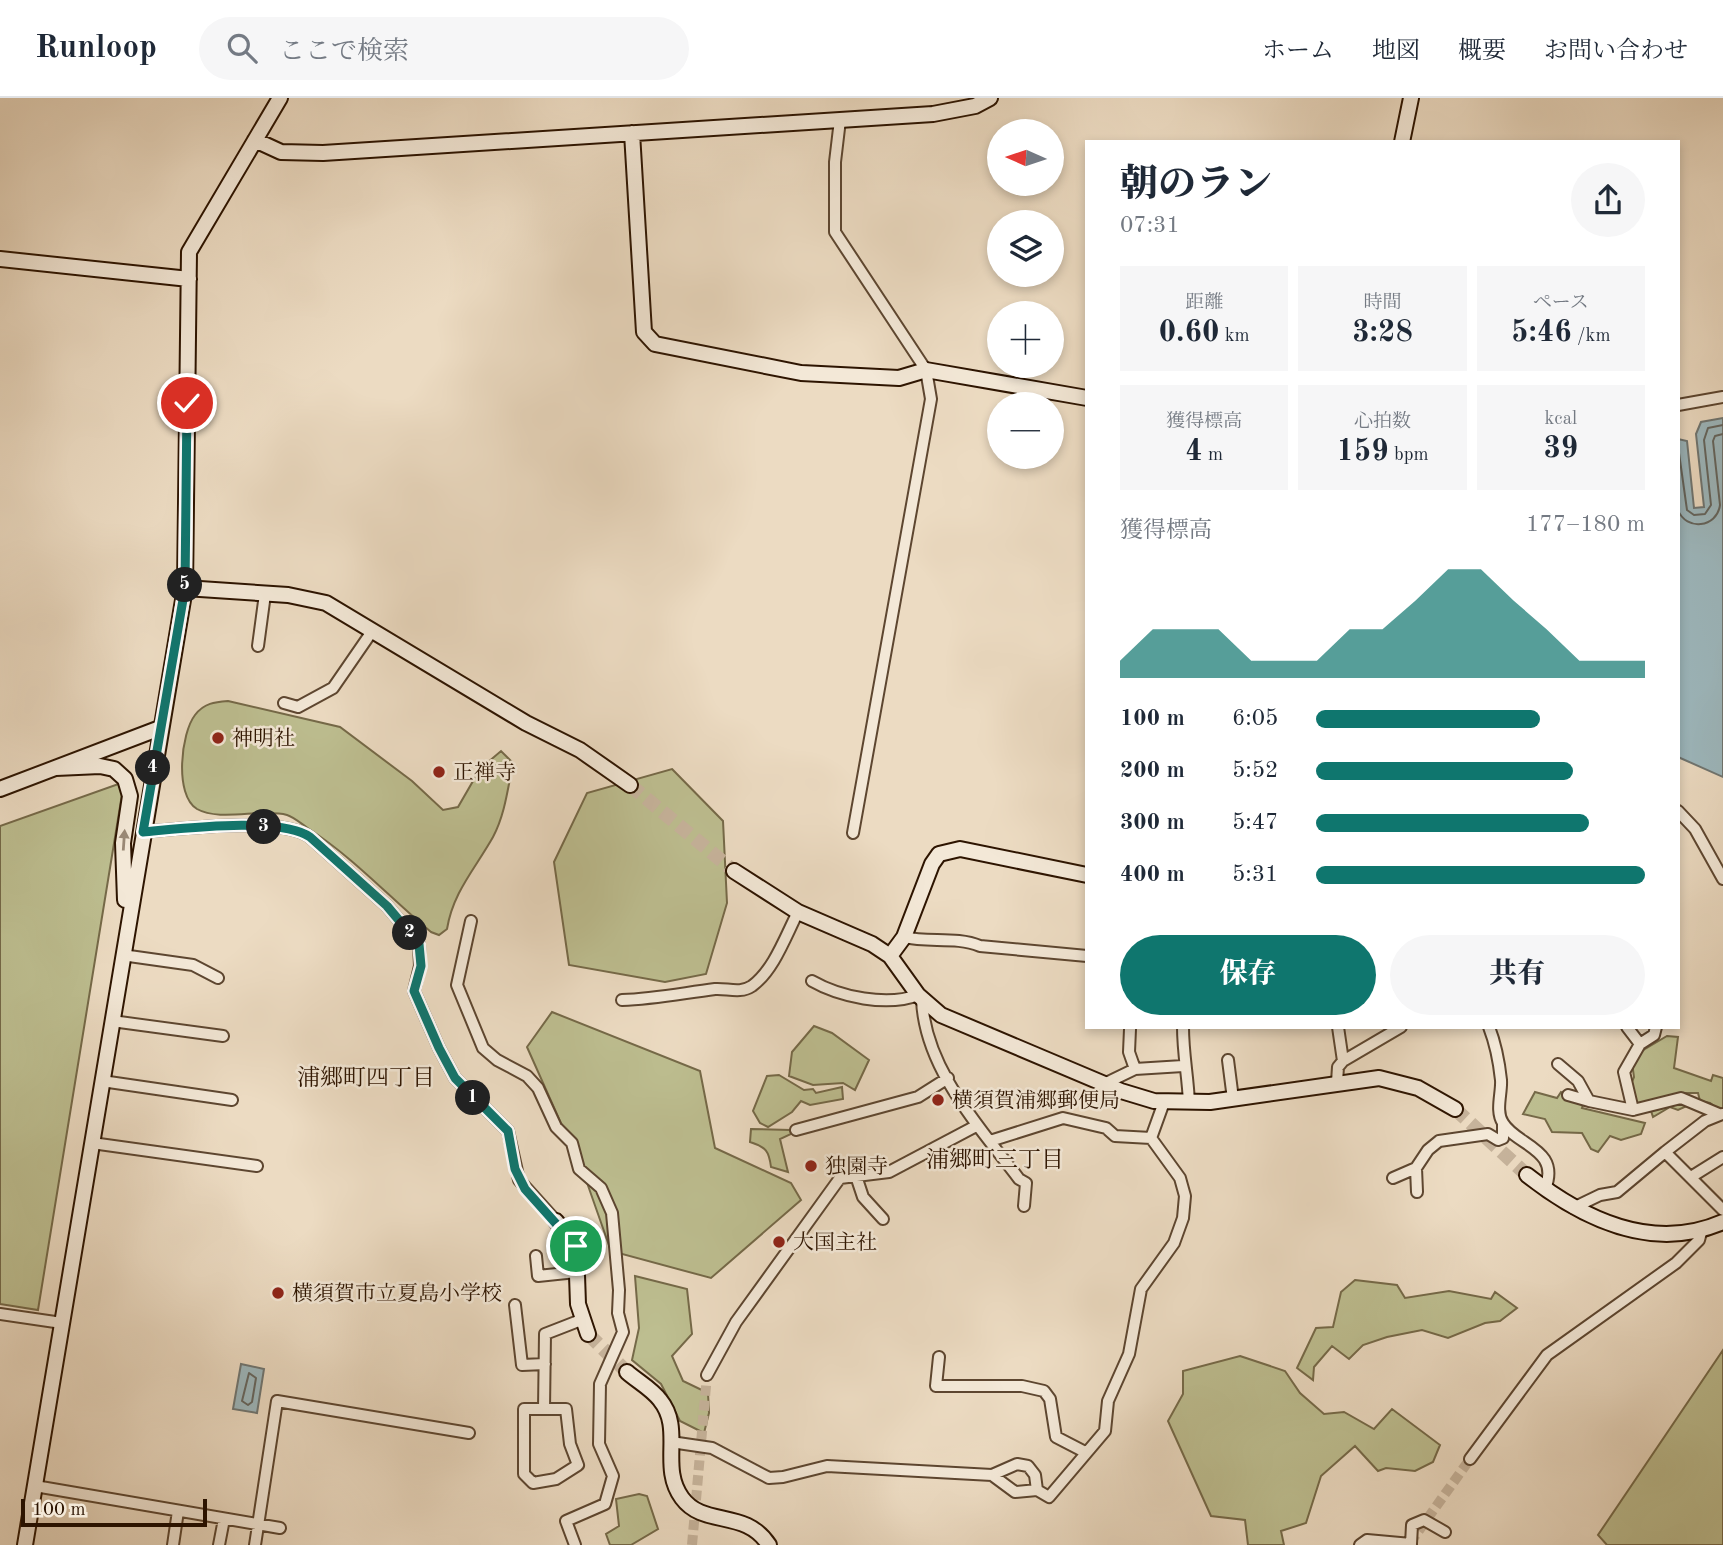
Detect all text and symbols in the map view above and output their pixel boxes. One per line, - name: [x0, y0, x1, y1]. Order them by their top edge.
- search box: [199, 17, 689, 80]
- icon: search: [223, 29, 261, 67]
- text: Runloop: [35, 32, 157, 65]
- text: ここで検索: [279, 39, 409, 65]
- text: ホーム: [1262, 40, 1334, 64]
- text: 地図: [1372, 40, 1420, 64]
- text: 概要: [1458, 40, 1506, 64]
- text: お問い合わせ: [1544, 40, 1688, 64]
- north arrow: [987, 119, 1064, 196]
- map controls: [987, 119, 1064, 469]
- button: share: [1571, 163, 1645, 237]
- text: 朝のラン: [1120, 167, 1272, 205]
- button: layers: [987, 210, 1064, 287]
- text: 07:31: [1120, 214, 1180, 237]
- text: 距離: [1185, 294, 1223, 313]
- text: 時間: [1363, 294, 1402, 313]
- text: ペース: [1533, 294, 1589, 313]
- button: +: [987, 301, 1064, 378]
- text: 0.60: [1159, 318, 1219, 348]
- text: 3:28: [1352, 318, 1413, 348]
- text: 5:46: [1511, 318, 1572, 348]
- text: km: [1219, 327, 1250, 346]
- text: /km: [1572, 327, 1611, 346]
- pin: [157, 373, 217, 433]
- icon: check: [168, 384, 206, 422]
- button: −: [987, 392, 1064, 469]
- text: kcal: [1544, 410, 1577, 429]
- text: 獲得標高: [1166, 413, 1242, 432]
- text: 心拍数: [1354, 413, 1411, 432]
- text: 39: [1543, 434, 1578, 464]
- text: 4: [1185, 437, 1203, 467]
- text: 159: [1336, 437, 1389, 467]
- text: m: [1203, 446, 1223, 465]
- text: bpm: [1389, 446, 1429, 465]
- text: 177–180 m: [1526, 513, 1645, 536]
- text: 獲得標高: [1120, 519, 1212, 542]
- pin: 5: [168, 568, 202, 602]
- text: 5: [179, 575, 190, 594]
- text: 100 m: [1120, 707, 1185, 730]
- text: 6:05: [1232, 707, 1278, 730]
- place label: 神明社: [232, 727, 295, 750]
- marker: 神明社: [210, 730, 226, 746]
- pin: 4: [136, 750, 170, 786]
- text: 4: [147, 758, 158, 777]
- text: 200 m: [1120, 759, 1185, 782]
- text: 5:52: [1232, 759, 1278, 782]
- place label: 正禅寺: [453, 761, 516, 784]
- marker: 正禅寺: [431, 764, 447, 780]
- pin: 3: [246, 810, 282, 844]
- text: 300 m: [1120, 811, 1185, 834]
- text: 5:47: [1232, 811, 1278, 834]
- text: 3: [258, 817, 269, 836]
- one-way arrow: [119, 829, 130, 851]
- text: 400 m: [1120, 863, 1185, 886]
- text: 5:31: [1232, 863, 1278, 886]
- pin: 2: [392, 916, 428, 950]
- text: 2: [404, 923, 415, 942]
- button: 保存: [1120, 935, 1376, 1015]
- button: 共有: [1390, 935, 1645, 1015]
- district label: 浦郷町四丁目: [297, 1065, 435, 1090]
- pin: 1: [456, 1080, 490, 1116]
- text: 1: [467, 1088, 478, 1107]
- place label: 横須賀浦郷郵便局: [952, 1089, 1120, 1112]
- marker: 横須賀浦郷郵便局: [930, 1092, 946, 1108]
- district label: 浦郷町三丁目: [926, 1147, 1064, 1172]
- place label: 独園寺: [825, 1155, 888, 1178]
- marker: 独園寺: [803, 1158, 819, 1174]
- pin: [546, 1216, 606, 1276]
- icon: arrive: [557, 1227, 595, 1265]
- place label: 大国主社: [793, 1231, 877, 1254]
- marker: 大国主社: [771, 1234, 787, 1250]
- place label: 横須賀市立夏島小学校: [292, 1282, 502, 1305]
- marker: 横須賀市立夏島小学校: [270, 1285, 286, 1301]
- scale bar: [21, 1496, 206, 1528]
- text: 100 m: [32, 1501, 85, 1520]

